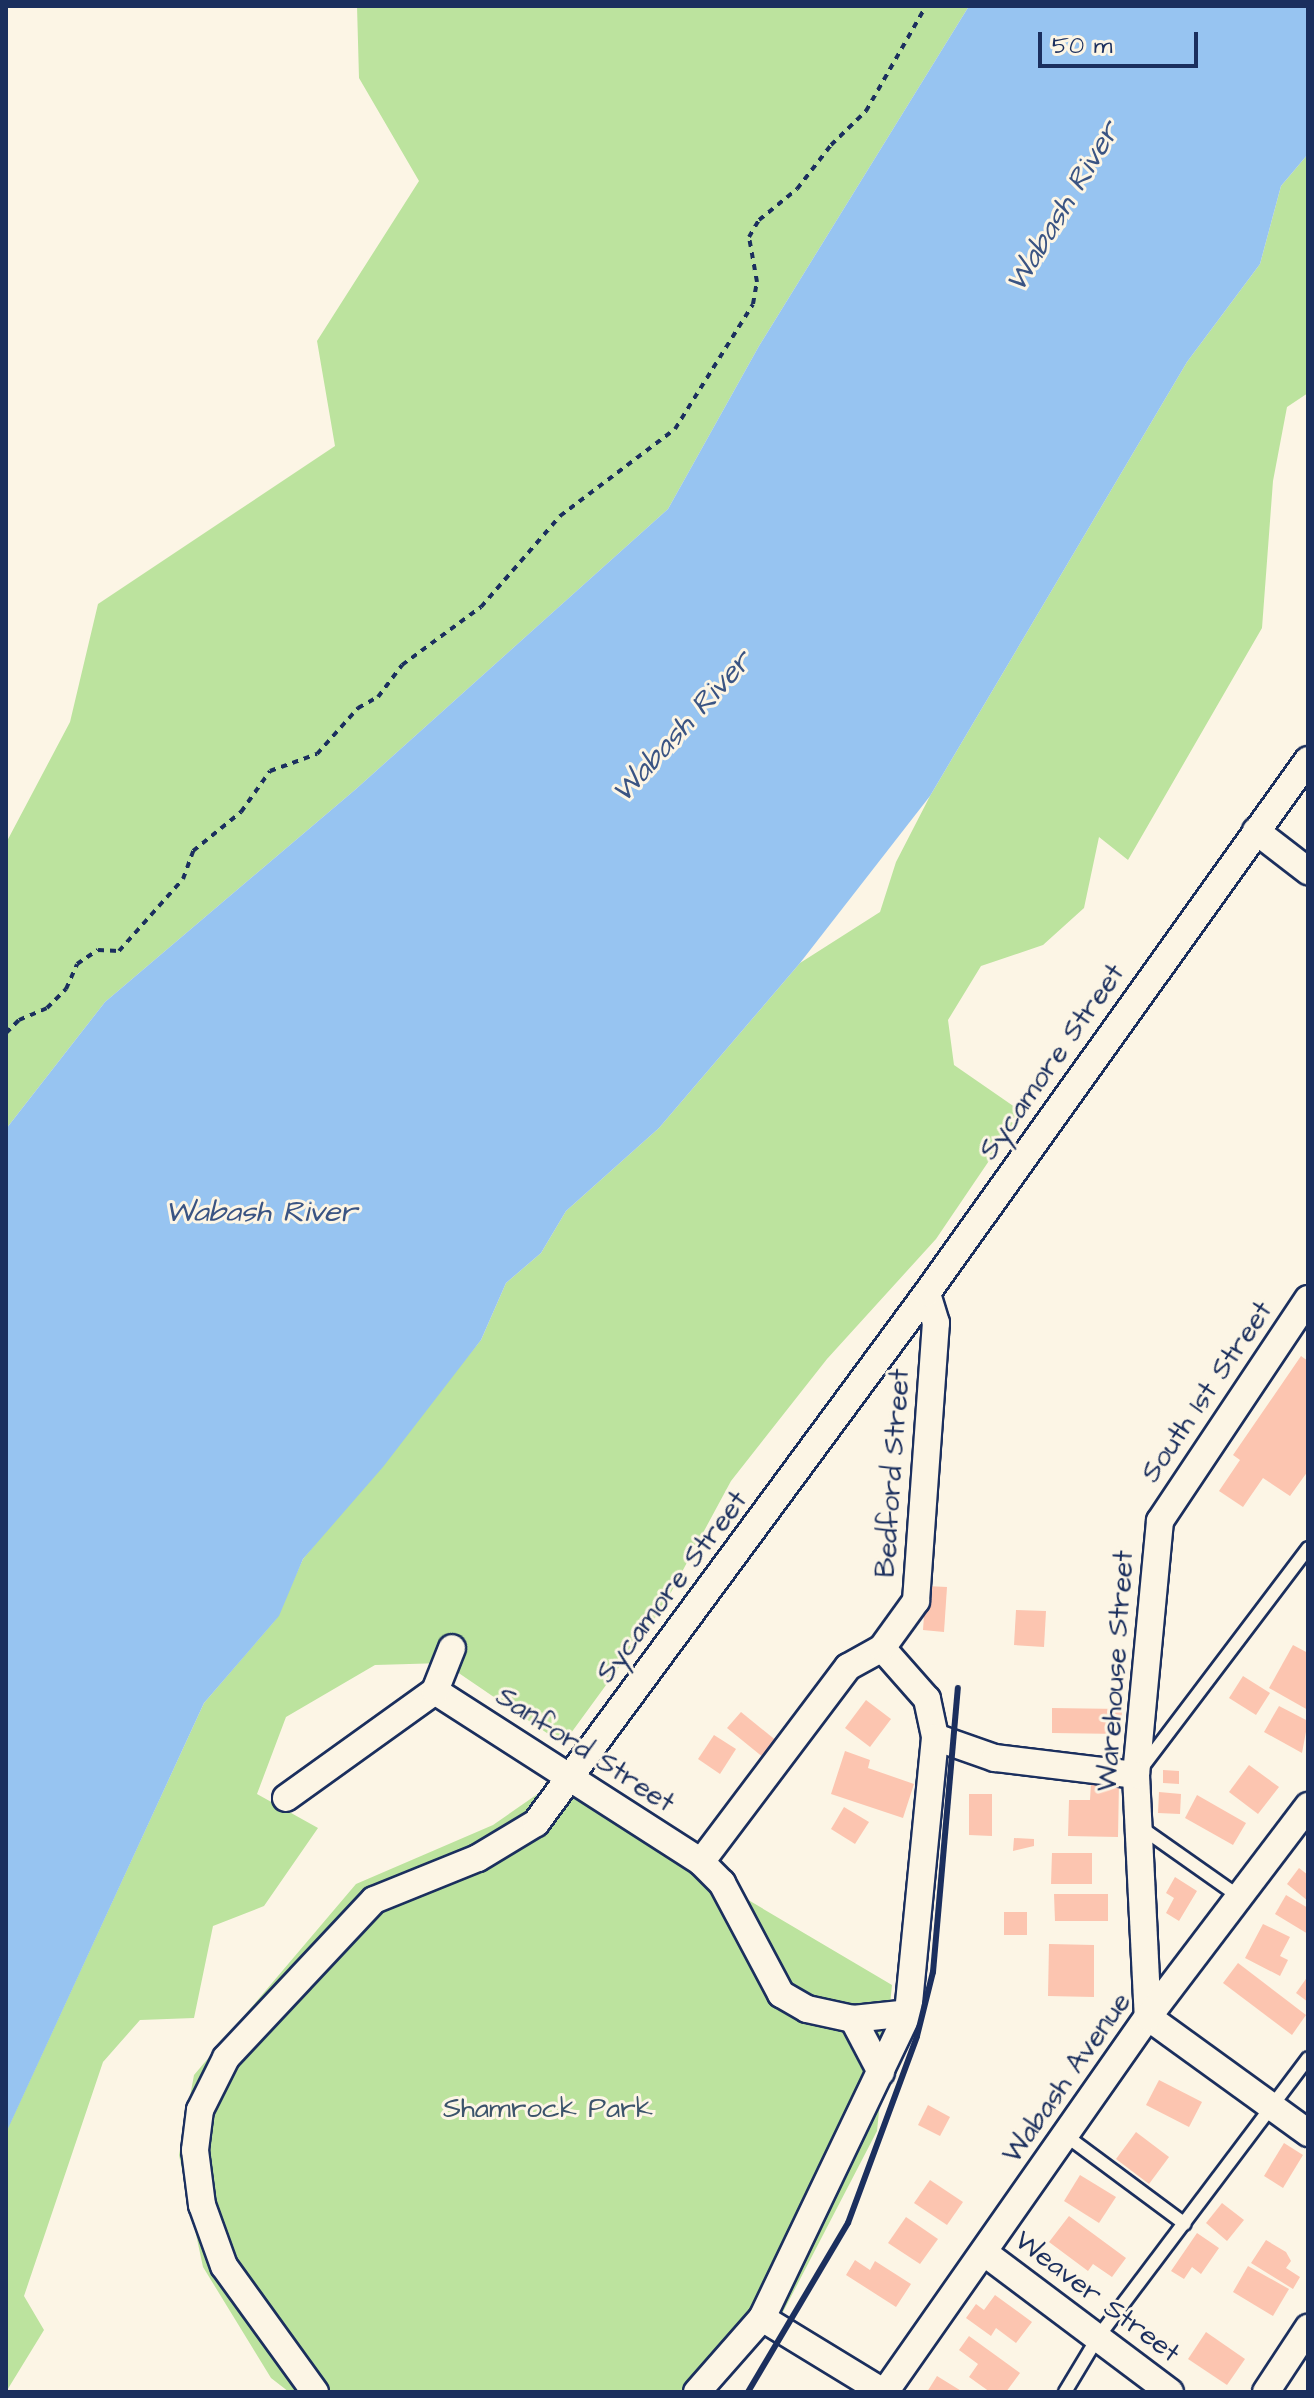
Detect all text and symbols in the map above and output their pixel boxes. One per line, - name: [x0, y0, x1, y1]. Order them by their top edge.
- scale bar: [1042, 16, 1202, 66]
- text: 50 m: [1052, 29, 1112, 63]
- water label: Wabash River: [998, 116, 1128, 298]
- water label: Wabash River: [604, 644, 760, 810]
- street label: Sycamore Street: [972, 958, 1132, 1166]
- water label: Wabash River: [165, 1194, 357, 1230]
- street label: South 1st Street: [1134, 1295, 1280, 1489]
- street label: Bedford Street: [869, 1367, 917, 1579]
- street label: Sycamore Street: [589, 1485, 755, 1689]
- street label: Warehouse Street: [1091, 1549, 1141, 1793]
- street label: Sanford Street: [489, 1680, 681, 1820]
- street label: Wabash Avenue: [996, 1986, 1138, 2170]
- park label: Shamrock Park: [443, 2092, 653, 2126]
- street label: Weaver Street: [1008, 2224, 1186, 2370]

